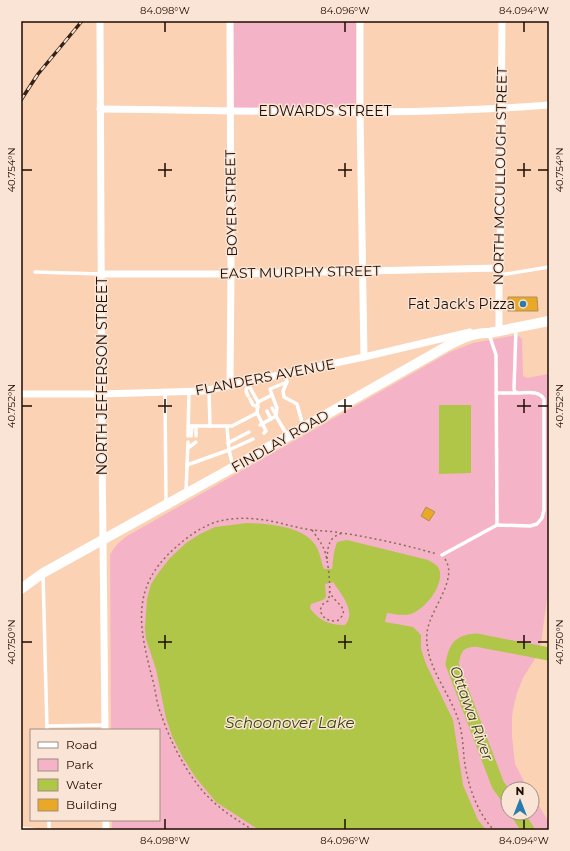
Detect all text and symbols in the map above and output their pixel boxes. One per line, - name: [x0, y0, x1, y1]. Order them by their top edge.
- text: 84.098°W: [140, 4, 190, 17]
- text: 84.096°W: [320, 4, 370, 17]
- text: 84.094°W: [499, 4, 549, 17]
- street label: NORTH MCCULLOUGH STREET: [489, 67, 511, 285]
- street label: EDWARDS STREET: [258, 102, 392, 120]
- text: 40.754°N: [5, 147, 18, 193]
- text: 40.754°N: [553, 147, 566, 193]
- street label: BOYER STREET: [221, 149, 241, 257]
- street label: EAST MURPHY STREET: [219, 262, 381, 282]
- street label: NORTH JEFFERSON STREET: [93, 277, 111, 475]
- place label: Fat Jack's Pizza: [408, 295, 515, 313]
- marker: Fat Jack's Pizza: [518, 299, 528, 309]
- street label: FLANDERS AVENUE: [194, 355, 336, 399]
- text: 40.752°N: [5, 384, 18, 428]
- text: 40.752°N: [553, 384, 566, 428]
- street label: FINDLAY ROAD: [228, 406, 332, 476]
- text: 40.750°N: [5, 619, 18, 665]
- text: 40.750°N: [553, 619, 566, 665]
- water label: Ottawa River: [446, 663, 498, 764]
- water label: Schoonover Lake: [225, 713, 355, 732]
- legend: [30, 729, 160, 821]
- text: Road: [66, 737, 97, 752]
- text: Park: [66, 757, 94, 772]
- text: Water: [66, 777, 103, 792]
- north arrow: [500, 781, 540, 821]
- text: N: [516, 784, 524, 798]
- text: Building: [66, 797, 117, 812]
- text: 84.098°W: [140, 834, 190, 847]
- text: 84.096°W: [320, 834, 370, 847]
- text: 84.094°W: [499, 834, 549, 847]

